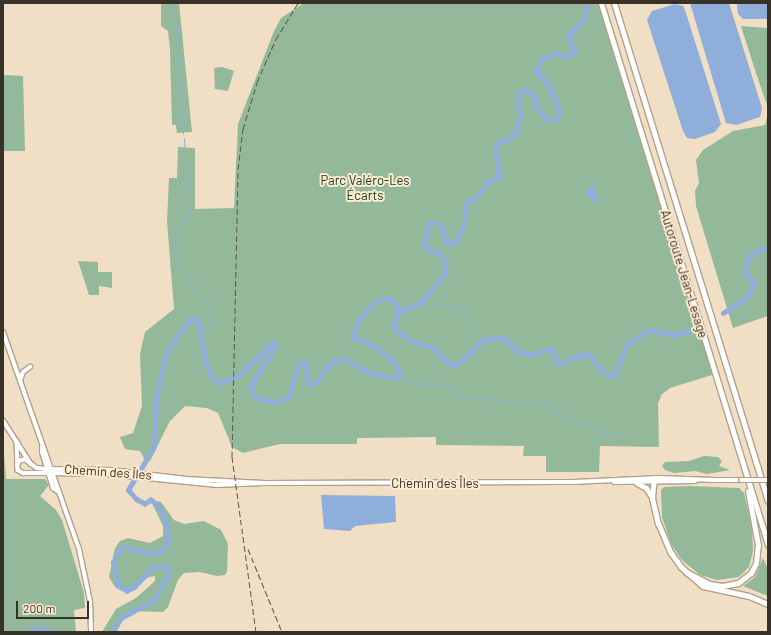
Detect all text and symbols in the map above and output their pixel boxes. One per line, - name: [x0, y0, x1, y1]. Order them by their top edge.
- park label: Parc Valéro-Les Écarts: [320, 173, 410, 204]
- street label: Autoroute Jean-Lesage: [657, 208, 711, 340]
- street label: Chemin des Îles: [64, 461, 152, 483]
- street label: Chemin des Îles: [391, 475, 479, 491]
- scale bar: [18, 593, 91, 619]
- text: 200 m: [23, 601, 55, 615]

